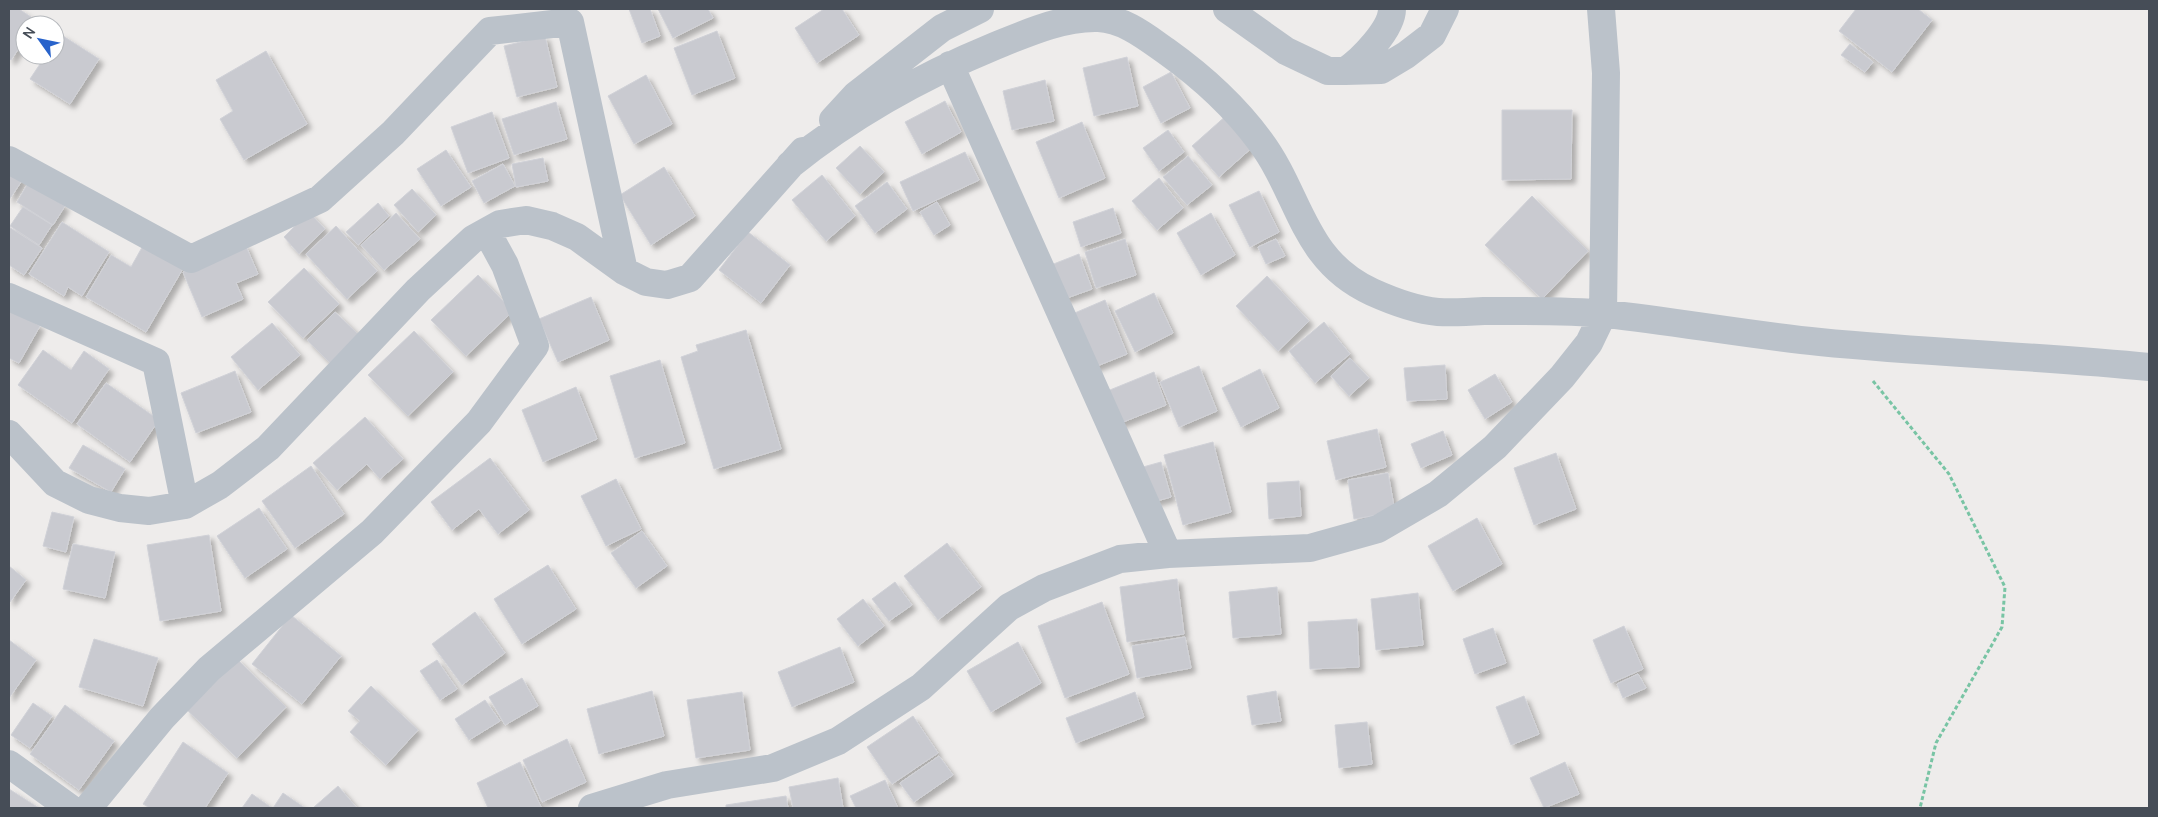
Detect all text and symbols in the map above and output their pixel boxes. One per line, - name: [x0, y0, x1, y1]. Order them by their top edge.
- north arrow: [15, 15, 65, 65]
- text: N: [18, 23, 39, 42]

